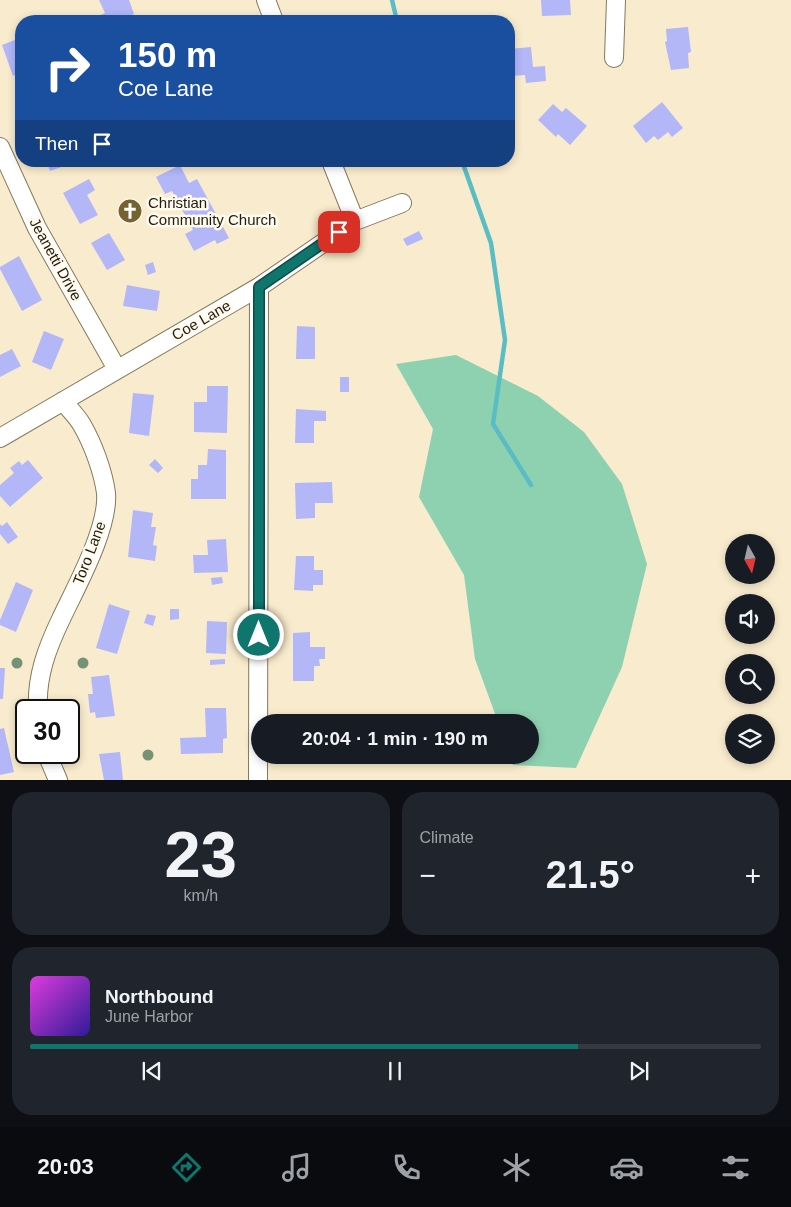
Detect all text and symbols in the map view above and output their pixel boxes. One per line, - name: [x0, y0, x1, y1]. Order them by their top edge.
- icon: right: [35, 35, 100, 100]
- text: 150 m: [118, 35, 217, 74]
- text: Coe Lane: [118, 76, 213, 101]
- icon: arrive: [88, 130, 116, 158]
- text: Then: [35, 133, 78, 154]
- place label: Christian Community Church: [148, 194, 276, 228]
- church icon: Christian Community Church: [117, 198, 143, 224]
- pin: [318, 211, 360, 253]
- street label: Jeanetti Drive: [26, 215, 86, 303]
- icon: arrive: [325, 218, 353, 246]
- street label: Coe Lane: [169, 296, 233, 344]
- street label: Toro Lane: [69, 519, 109, 587]
- north arrow: [725, 534, 775, 584]
- map controls: [725, 534, 775, 764]
- button: sound: [725, 594, 775, 644]
- position arrow: [232, 608, 284, 660]
- button: search: [725, 654, 775, 704]
- speed limit sign: 30: [15, 699, 80, 764]
- button: layers: [725, 714, 775, 764]
- text: 20:04 · 1 min · 190 m: [302, 728, 488, 749]
- text: 23: [165, 818, 237, 891]
- text: Climate: [420, 829, 474, 846]
- text: 21.5°: [546, 854, 635, 896]
- text: −: [420, 860, 436, 891]
- text: +: [745, 860, 761, 891]
- text: km/h: [183, 887, 218, 904]
- text: Northbound: [105, 986, 214, 1007]
- text: June Harbor: [105, 1008, 193, 1025]
- icon: previous: [138, 1057, 166, 1085]
- icon: pause: [381, 1057, 409, 1085]
- icon: next: [625, 1057, 653, 1085]
- icon: directions: [169, 1150, 204, 1185]
- icon: music: [279, 1150, 314, 1185]
- icon: phone: [389, 1150, 424, 1185]
- icon: climate: [499, 1150, 534, 1185]
- icon: car: [609, 1150, 644, 1185]
- icon: filters: [718, 1150, 753, 1185]
- text: 20:03: [37, 1154, 94, 1179]

